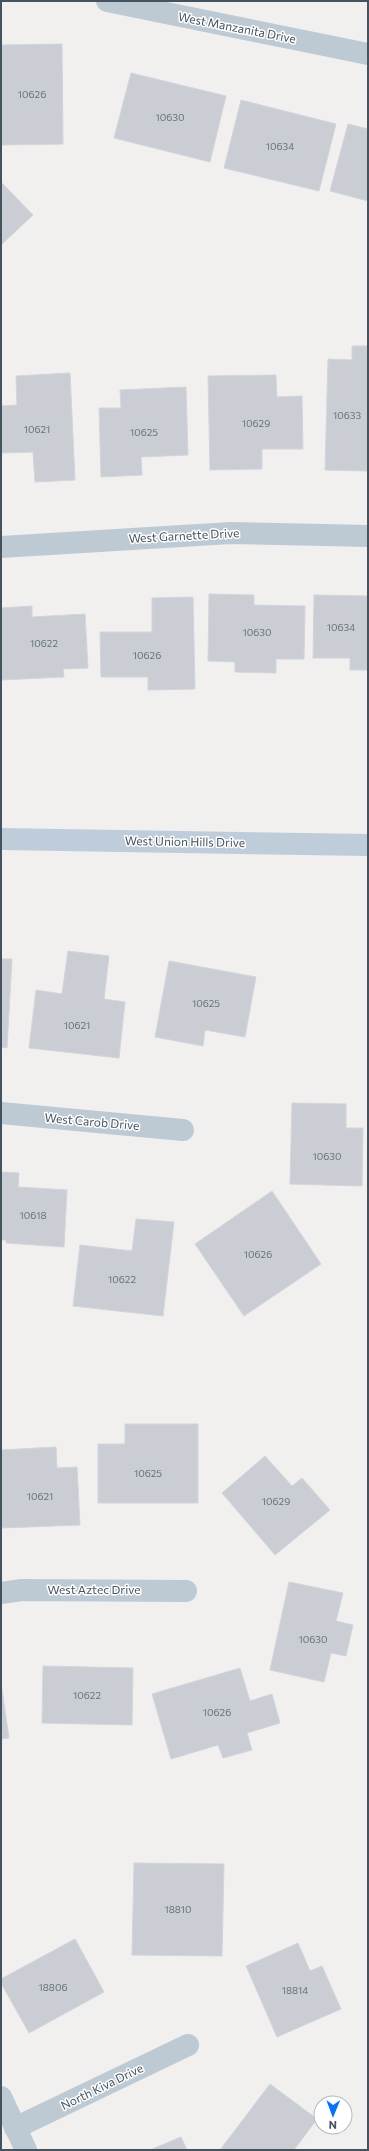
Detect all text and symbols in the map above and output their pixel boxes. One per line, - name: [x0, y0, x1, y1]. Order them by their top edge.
- street label: West Manzanita Drive: [177, 9, 297, 45]
- house number: 10626: [18, 88, 46, 100]
- house number: 10630: [155, 111, 185, 123]
- house number: 10634: [266, 140, 294, 152]
- house number: 10633: [333, 409, 361, 421]
- house number: 10629: [242, 417, 270, 429]
- house number: 10621: [24, 423, 50, 435]
- house number: 10625: [130, 426, 158, 438]
- street label: West Garnette Drive: [128, 525, 240, 545]
- house number: 10634: [327, 621, 355, 633]
- house number: 10630: [242, 626, 272, 638]
- house number: 10622: [30, 637, 58, 649]
- house number: 10626: [133, 649, 161, 661]
- street label: West Union Hills Drive: [125, 833, 245, 849]
- house number: 10625: [192, 997, 220, 1009]
- house number: 10621: [64, 1019, 90, 1031]
- street label: West Carob Drive: [44, 1110, 140, 1132]
- house number: 10630: [312, 1150, 342, 1162]
- house number: 10618: [19, 1209, 47, 1221]
- house number: 10626: [244, 1248, 272, 1260]
- house number: 10622: [108, 1273, 136, 1285]
- house number: 10625: [134, 1467, 162, 1479]
- house number: 10621: [27, 1490, 53, 1502]
- house number: 10629: [262, 1495, 290, 1507]
- street label: West Aztec Drive: [47, 1582, 141, 1596]
- house number: 10630: [298, 1633, 328, 1645]
- house number: 10622: [73, 1689, 101, 1701]
- house number: 10626: [203, 1706, 231, 1718]
- house number: 18810: [164, 1903, 192, 1915]
- house number: 18806: [38, 1981, 68, 1993]
- house number: 18814: [282, 1984, 308, 1996]
- street label: North Kiva Drive: [58, 2060, 145, 2112]
- north arrow: [313, 2095, 353, 2135]
- text: N: [329, 2119, 337, 2132]

